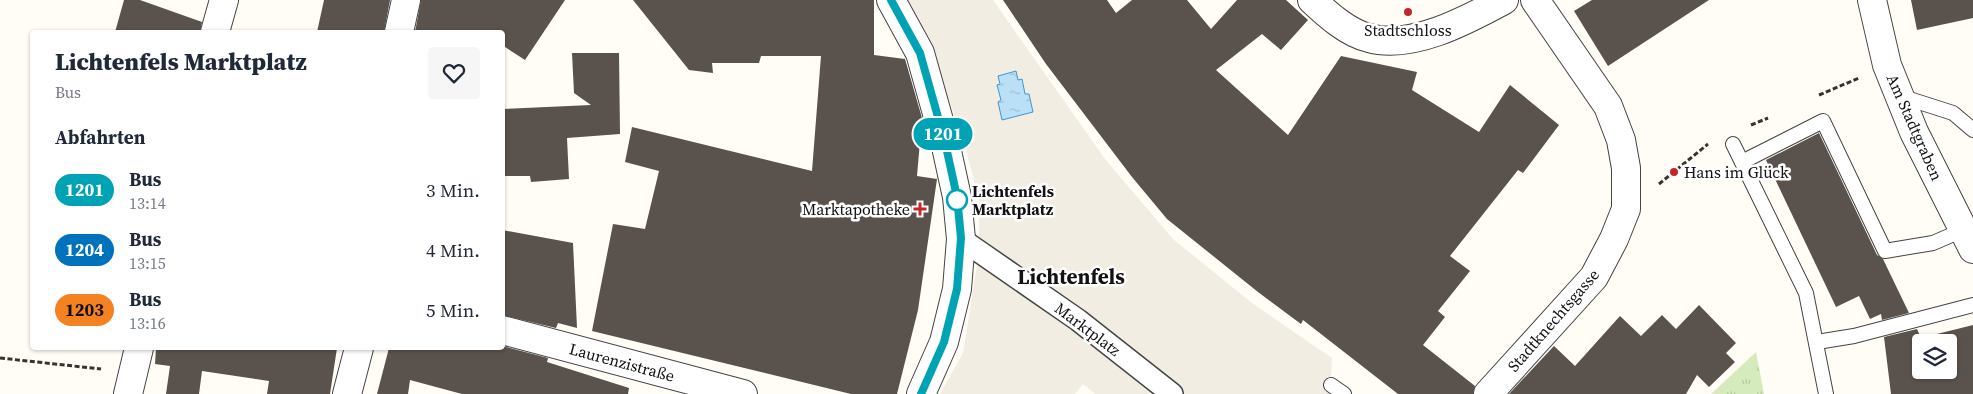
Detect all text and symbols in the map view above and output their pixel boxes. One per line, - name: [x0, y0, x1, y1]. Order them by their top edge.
- marker: Stadtschloss: [1402, 6, 1414, 18]
- place label: Stadtschloss: [1364, 19, 1452, 41]
- text: Lichtenfels Marktplatz: [55, 45, 307, 78]
- button: heart: [428, 47, 480, 99]
- street label: Am Stadtgraben: [1882, 70, 1948, 184]
- text: Bus: [55, 81, 81, 103]
- line badge: 1201: [908, 118, 978, 150]
- text: 1201: [923, 121, 963, 146]
- text: Abfahrten: [55, 124, 145, 150]
- place label: Hans im Glück: [1684, 161, 1789, 183]
- text: Bus: [129, 166, 161, 192]
- marker: Hans im Glück: [1668, 166, 1680, 178]
- text: 1201: [65, 177, 104, 202]
- text: 3 Min.: [426, 177, 480, 203]
- place label: Lichtenfels Marktplatz: [972, 180, 1054, 220]
- marker: Lichtenfels Marktplatz: [946, 189, 968, 211]
- text: 13:14: [129, 192, 166, 214]
- place label: Marktapotheke: [802, 198, 910, 220]
- marker: Marktapotheke: [914, 203, 926, 215]
- text: Bus: [129, 226, 161, 252]
- text: 1204: [65, 237, 104, 262]
- text: 4 Min.: [426, 237, 480, 263]
- text: 13:15: [129, 252, 166, 274]
- district label: Lichtenfels: [1017, 262, 1125, 291]
- street label: Stadtknechtsgasse: [1502, 264, 1604, 376]
- text: Bus: [129, 286, 161, 312]
- text: 1203: [65, 297, 104, 322]
- text: 5 Min.: [426, 297, 480, 323]
- street label: Marktplatz: [1051, 297, 1125, 361]
- text: 13:16: [129, 312, 166, 334]
- map controls: [1912, 334, 1957, 379]
- button: layers: [1912, 334, 1957, 379]
- street label: Laurenzistraße: [567, 337, 677, 387]

